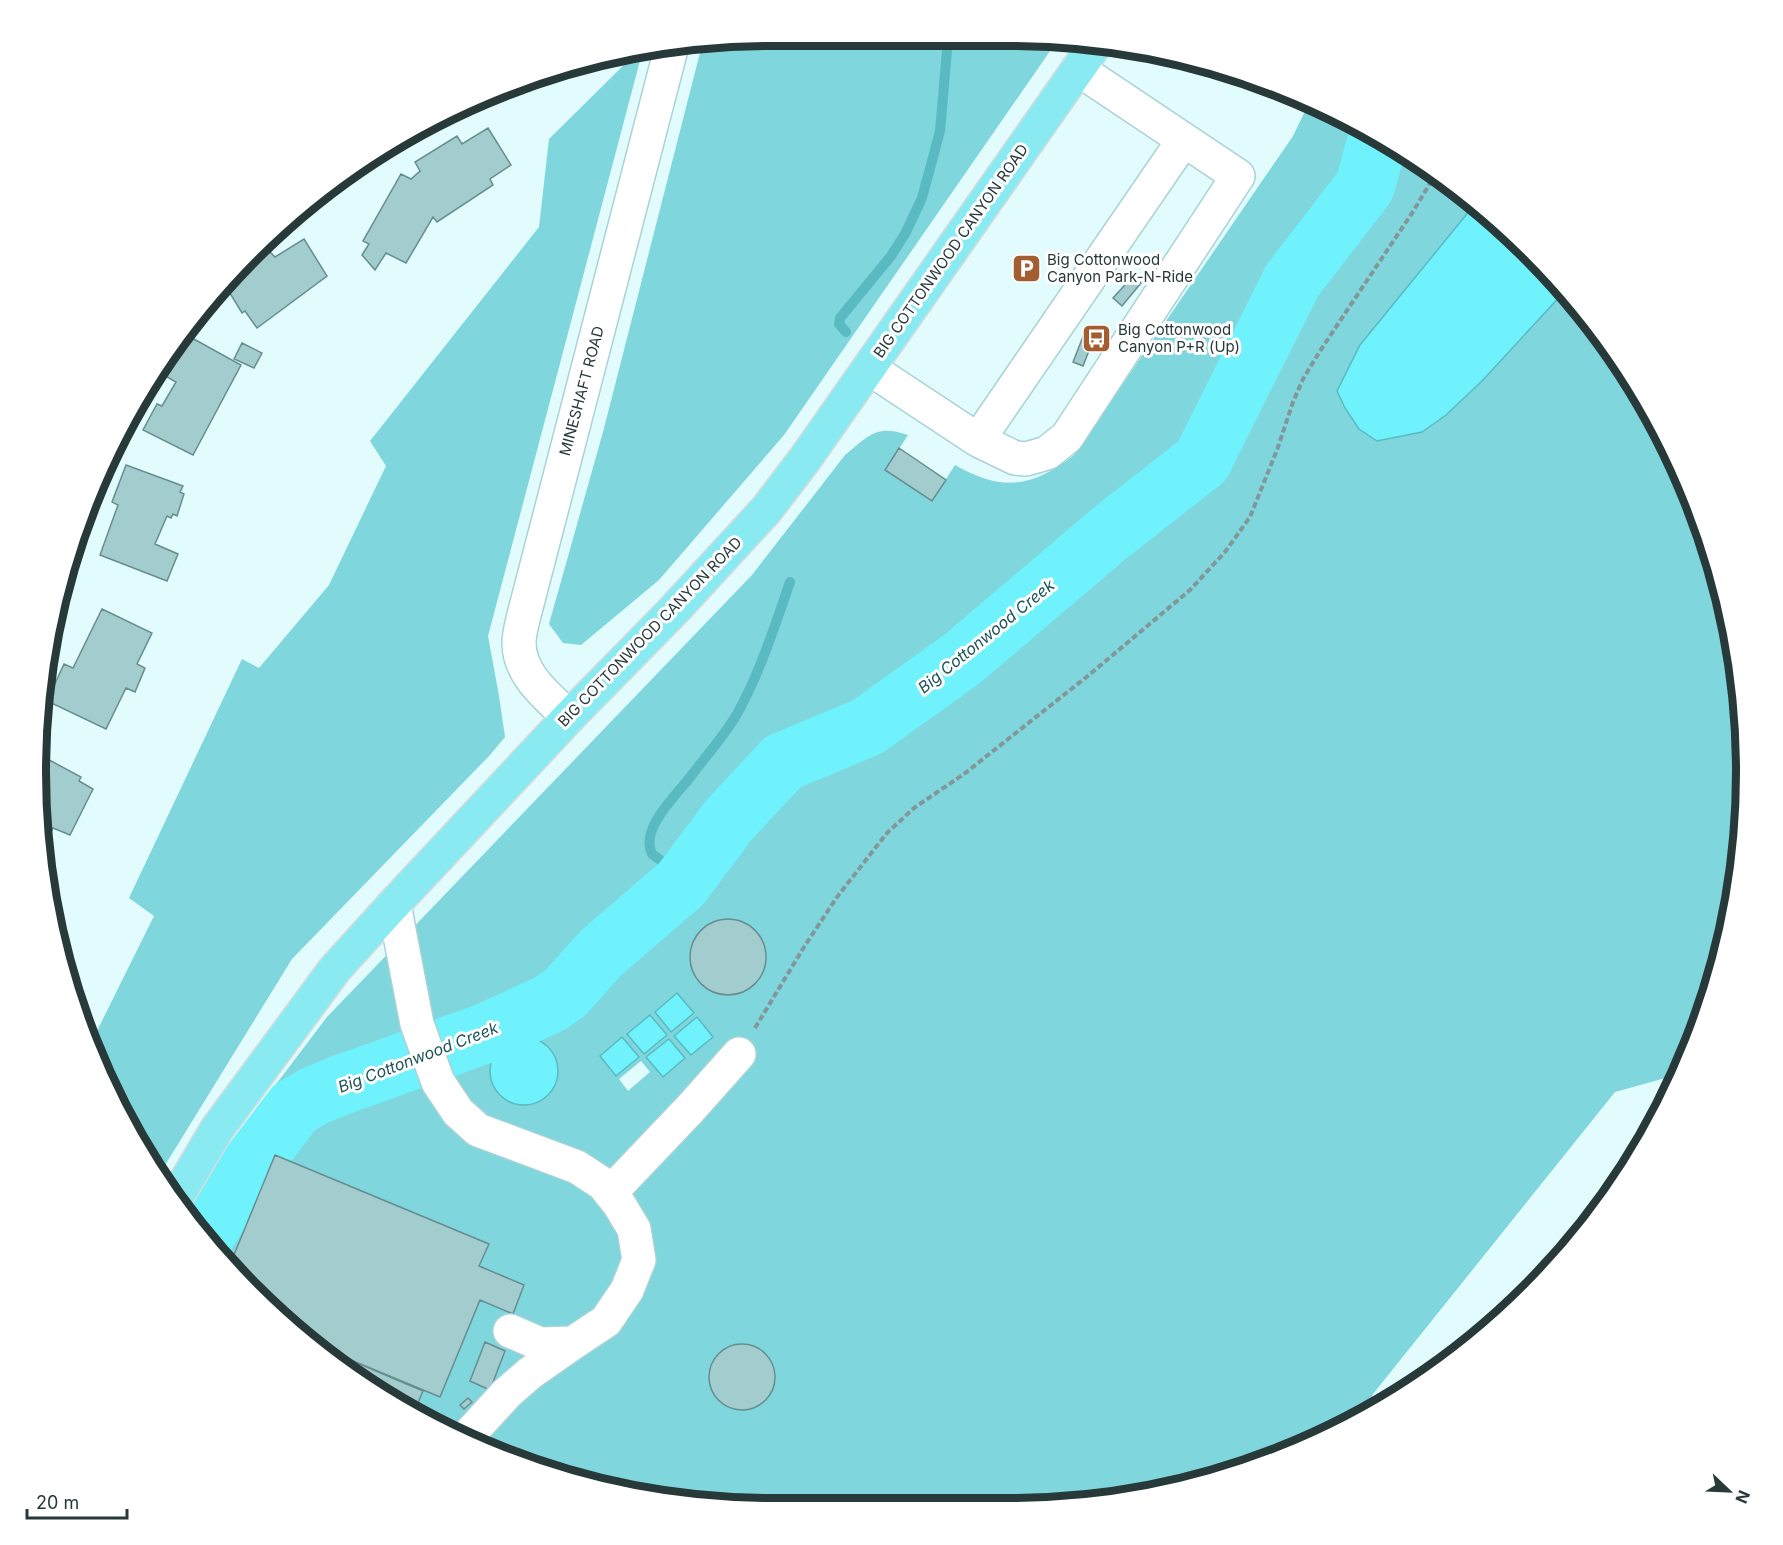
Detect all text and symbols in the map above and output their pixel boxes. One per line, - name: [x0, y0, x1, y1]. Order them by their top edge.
- street label: BIG COTTONWOOD CANYON ROAD: [869, 140, 1032, 361]
- place label: Big Cottonwood Canyon Park-N-Ride: [1047, 250, 1193, 286]
- parking icon: Big Cottonwood Canyon Park-N-Ride: [1010, 253, 1042, 285]
- place label: Big Cottonwood Canyon P+R (Up): [1118, 320, 1240, 356]
- bus stop icon: Big Cottonwood Canyon P+R (Up): [1081, 323, 1113, 355]
- street label: MINESHAFT ROAD: [555, 324, 608, 458]
- street label: BIG COTTONWOOD CANYON ROAD: [554, 533, 746, 730]
- water label: Big Cottonwood Creek: [914, 575, 1058, 697]
- water label: Big Cottonwood Creek: [335, 1017, 501, 1097]
- north arrow: [1699, 1461, 1759, 1521]
- scale bar: [27, 1482, 128, 1520]
- text: N: [1731, 1487, 1754, 1506]
- text: 20 m: [36, 1492, 79, 1513]

